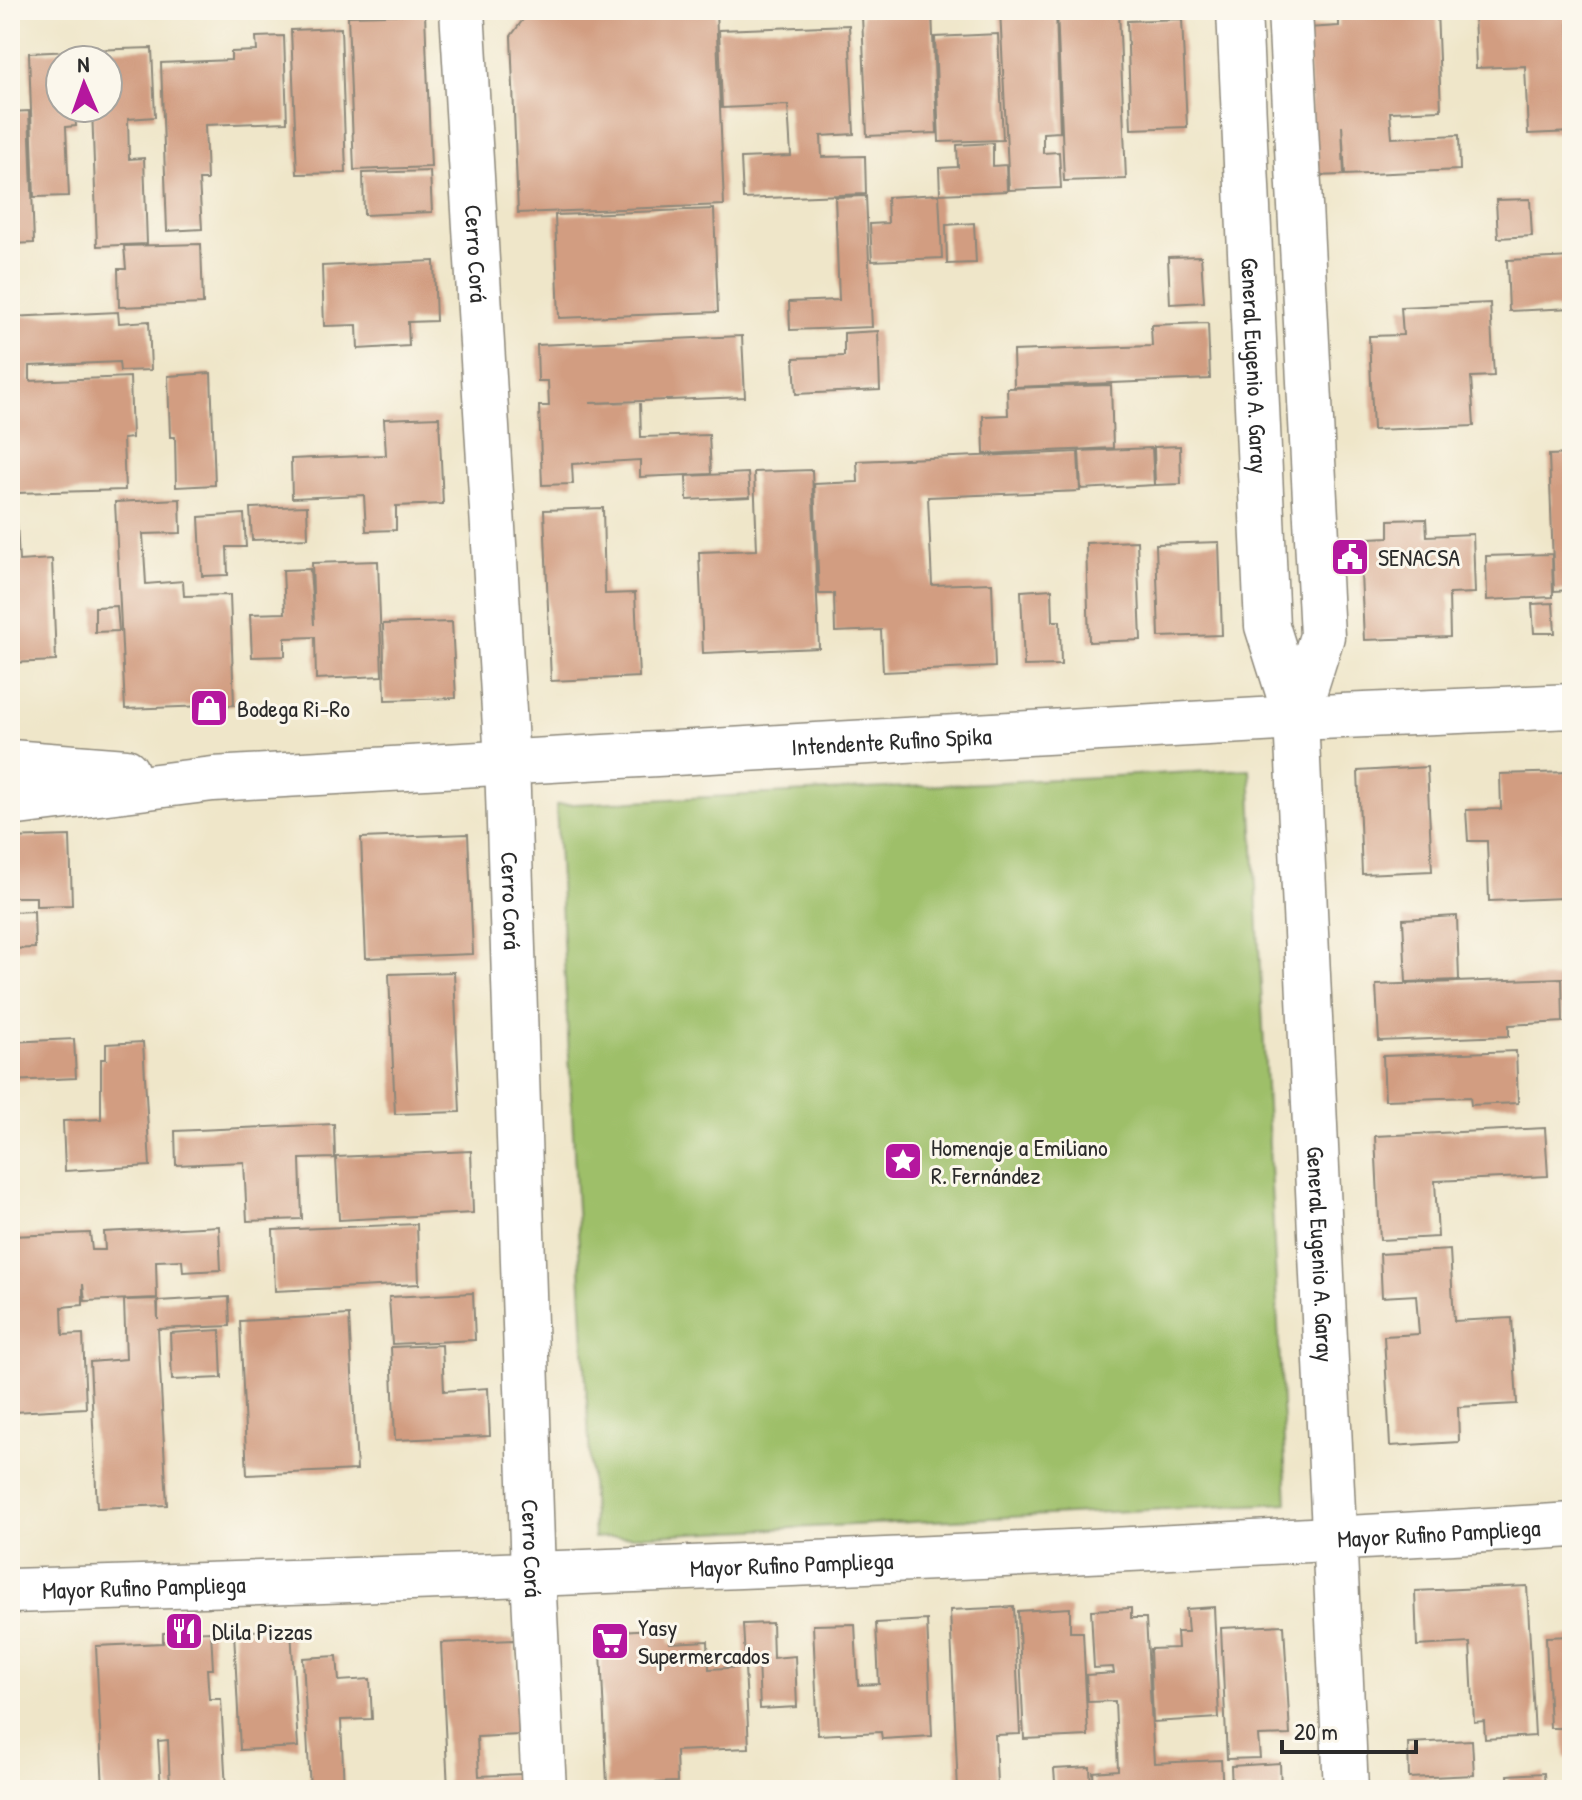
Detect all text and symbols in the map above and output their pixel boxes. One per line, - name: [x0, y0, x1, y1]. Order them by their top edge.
- north arrow: [44, 44, 124, 124]
- text: N: [77, 49, 90, 79]
- street label: Cerro Corá: [458, 204, 495, 303]
- street label: General Eugenio A. Garay: [1234, 257, 1276, 474]
- public building icon: SENACSA: [1329, 536, 1371, 578]
- place label: SENACSA: [1378, 541, 1460, 573]
- shop icon: Bodega Ri-Ro: [188, 687, 230, 729]
- place label: Bodega Ri-Ro: [237, 692, 350, 724]
- street label: Intendente Rufino Spika: [790, 719, 992, 762]
- street label: Cerro Corá: [494, 851, 529, 950]
- place label: Homenaje a Emiliano R. Fernández: [931, 1131, 1108, 1191]
- place icon: Homenaje a Emiliano R. Fernández: [882, 1140, 924, 1182]
- street label: General Eugenio A. Garay: [1300, 1146, 1342, 1363]
- street label: Cerro Corá: [515, 1499, 550, 1598]
- street label: Mayor Rufino Pampliega: [1336, 1511, 1541, 1555]
- street label: Mayor Rufino Pampliega: [689, 1544, 894, 1584]
- street label: Mayor Rufino Pampliega: [42, 1568, 246, 1606]
- restaurant icon: Dlila Pizzas: [163, 1610, 205, 1652]
- place label: Yasy Supermercados: [638, 1611, 770, 1671]
- place label: Dlila Pizzas: [212, 1615, 313, 1647]
- supermarket icon: Yasy Supermercados: [589, 1620, 631, 1662]
- scale bar: [1282, 1704, 1416, 1754]
- text: 20 m: [1294, 1715, 1338, 1747]

